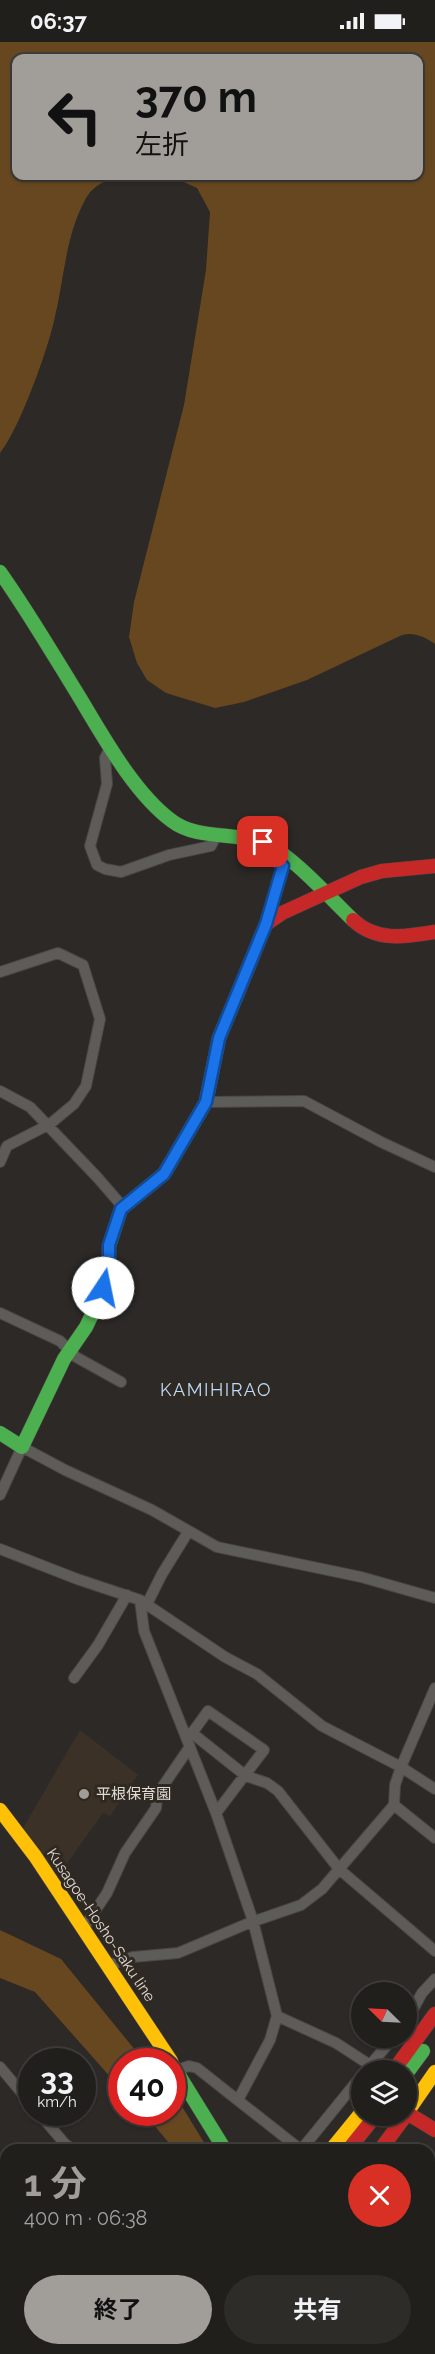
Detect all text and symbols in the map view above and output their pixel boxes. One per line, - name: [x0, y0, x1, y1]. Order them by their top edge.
- text: 06:37: [30, 8, 87, 34]
- text: 370 m: [135, 73, 257, 122]
- icon: left: [36, 78, 114, 156]
- text: 左折: [135, 129, 189, 160]
- pin: [237, 816, 288, 867]
- icon: arrive: [246, 825, 279, 858]
- position arrow: [71, 1256, 135, 1320]
- district label: KAMIHIRAO: [160, 1379, 272, 1400]
- place label: 平根保育園: [96, 1785, 171, 1803]
- marker: 平根保育園: [77, 1787, 91, 1801]
- street label: Kusagoe-Hosho-Saku line: [43, 1845, 159, 2005]
- north arrow: [351, 1982, 417, 2048]
- map controls: [351, 1982, 417, 2126]
- speed limit sign: 40: [108, 2048, 186, 2126]
- button: layers: [351, 2060, 417, 2126]
- text: 33: [40, 2062, 74, 2097]
- text: km/h: [37, 2093, 77, 2111]
- text: 1 分: [24, 2162, 86, 2204]
- button: close: [348, 2164, 411, 2227]
- text: 400 m · 06:38: [24, 2206, 147, 2230]
- button: 終了: [24, 2275, 212, 2344]
- button: 共有: [224, 2275, 411, 2344]

